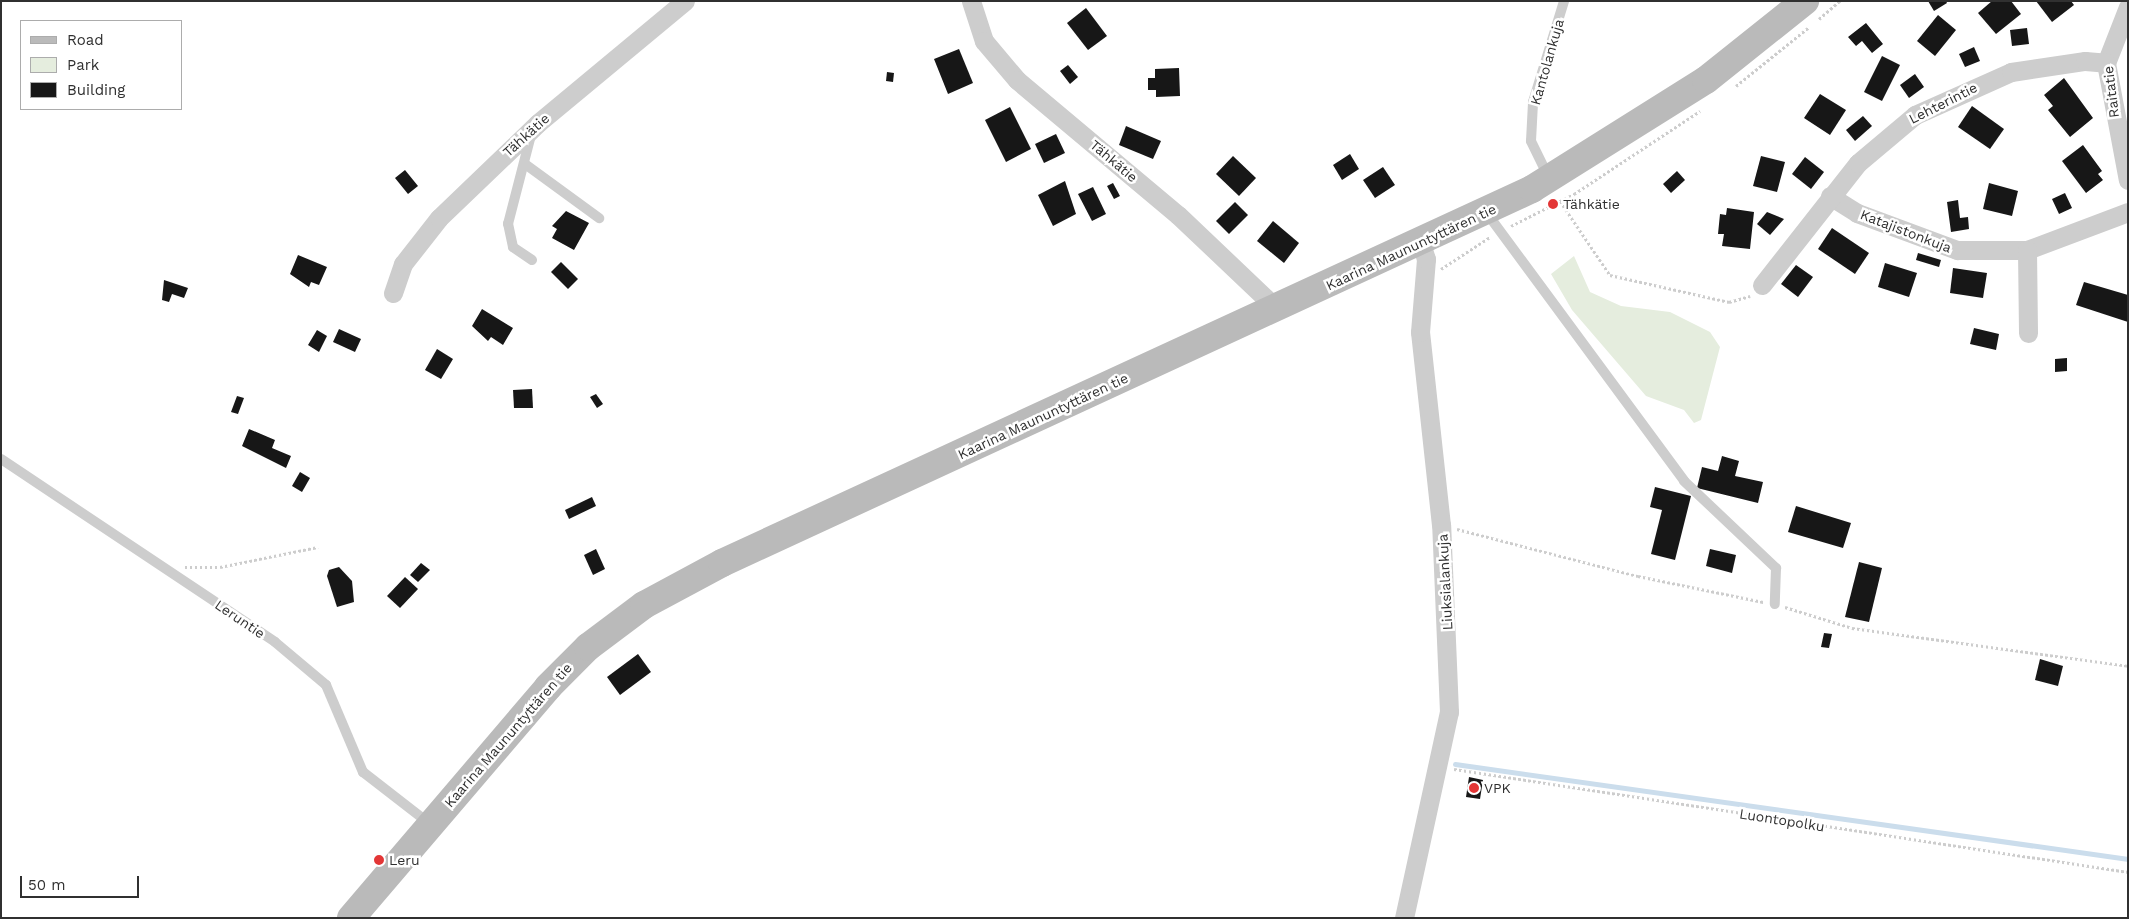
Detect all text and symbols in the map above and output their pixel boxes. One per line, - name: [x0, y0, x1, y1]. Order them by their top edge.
- street label: Kantolankuja: [1527, 17, 1567, 107]
- legend: [20, 20, 182, 110]
- text: Road: [67, 31, 104, 49]
- text: Park: [67, 56, 99, 74]
- street label: Raitatie: [2099, 65, 2123, 119]
- street label: Lehterintie: [1906, 79, 1980, 127]
- text: Building: [67, 81, 125, 99]
- street label: Tähkätie: [499, 110, 553, 160]
- street label: Tähkätie: [1087, 136, 1141, 186]
- place label: Tähkätie: [1563, 196, 1620, 212]
- marker: Tähkätie: [1547, 198, 1559, 210]
- street label: Kaarina Maununtyttären tie: [1323, 200, 1499, 294]
- street label: Katajistonkuja: [1858, 206, 1954, 256]
- street label: Kaarina Maununtyttären tie: [955, 369, 1131, 463]
- street label: Liuksialankuja: [1434, 533, 1456, 631]
- street label: Leruntie: [212, 596, 268, 642]
- street label: Kaarina Maununtyttären tie: [440, 659, 576, 811]
- place label: VPK: [1484, 780, 1511, 796]
- marker: VPK: [1468, 782, 1480, 794]
- street label: Luontopolku: [1738, 805, 1826, 835]
- place label: Leru: [389, 852, 420, 868]
- marker: Leru: [373, 854, 385, 866]
- scale bar: [22, 866, 141, 898]
- text: 50 m: [28, 876, 65, 894]

